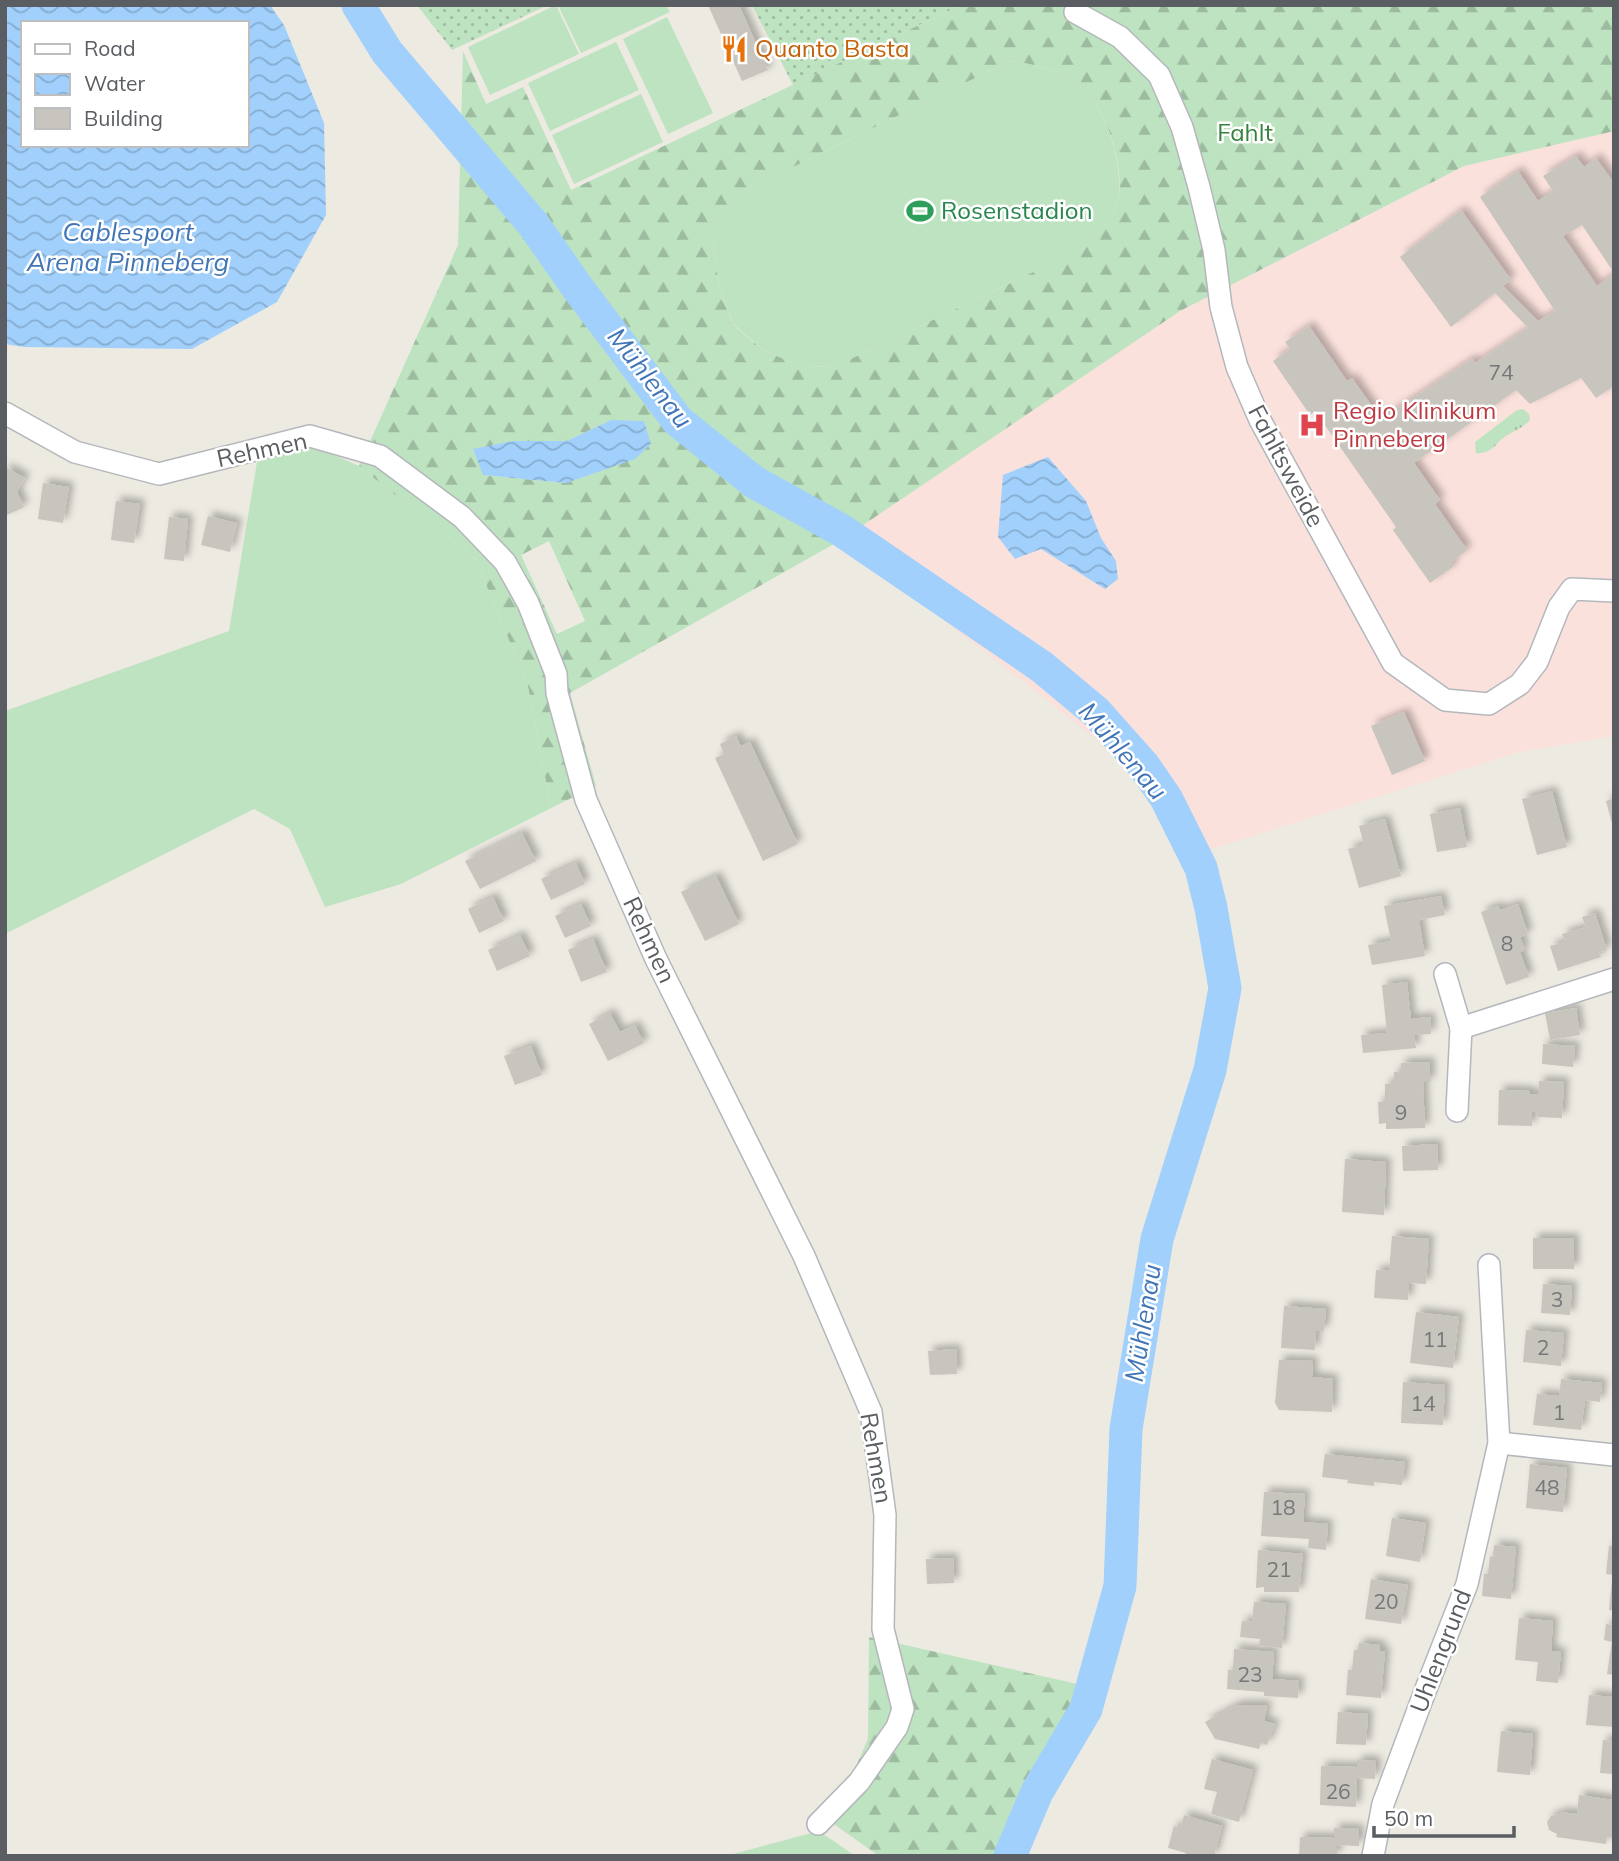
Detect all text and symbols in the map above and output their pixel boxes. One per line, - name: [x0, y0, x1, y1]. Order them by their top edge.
- legend: [21, 21, 248, 147]
- place label: Quanto Basta: [755, 33, 909, 63]
- restaurant icon: Quanto Basta: [719, 34, 749, 64]
- text: Road: [84, 35, 135, 61]
- text: Water: [84, 70, 145, 96]
- text: Building: [84, 105, 163, 131]
- park label: Fahlt: [1217, 117, 1273, 147]
- place label: Rosenstadion: [941, 195, 1093, 225]
- sports icon: Rosenstadion: [905, 196, 935, 226]
- water label: Cablesport Arena Pinneberg: [26, 215, 229, 278]
- water label: Mühlenau: [601, 321, 700, 435]
- house number: 74: [1488, 359, 1514, 385]
- place label: Regio Klinikum Pinneberg: [1333, 395, 1496, 453]
- street label: Fahltsweide: [1242, 399, 1332, 532]
- hospital icon: Regio Klinikum Pinneberg: [1297, 410, 1327, 440]
- street label: Rehmen: [214, 425, 310, 473]
- water label: Mühlenau: [1072, 695, 1175, 806]
- street label: Rehmen: [617, 892, 683, 987]
- house number: 8: [1501, 930, 1513, 956]
- house number: 9: [1395, 1099, 1407, 1125]
- water label: Mühlenau: [1117, 1262, 1168, 1384]
- house number: 3: [1551, 1286, 1563, 1312]
- house number: 11: [1422, 1326, 1448, 1352]
- house number: 2: [1537, 1334, 1549, 1360]
- house number: 14: [1410, 1390, 1436, 1416]
- house number: 1: [1553, 1399, 1565, 1425]
- street label: Rehmen: [854, 1410, 900, 1506]
- house number: 48: [1534, 1474, 1560, 1500]
- house number: 18: [1270, 1494, 1296, 1520]
- house number: 21: [1266, 1556, 1292, 1582]
- street label: Uhlengrund: [1403, 1585, 1477, 1717]
- house number: 20: [1373, 1588, 1399, 1614]
- house number: 23: [1237, 1661, 1263, 1687]
- house number: 26: [1325, 1778, 1351, 1804]
- scale bar: [1374, 1794, 1514, 1838]
- text: 50 m: [1384, 1805, 1433, 1831]

